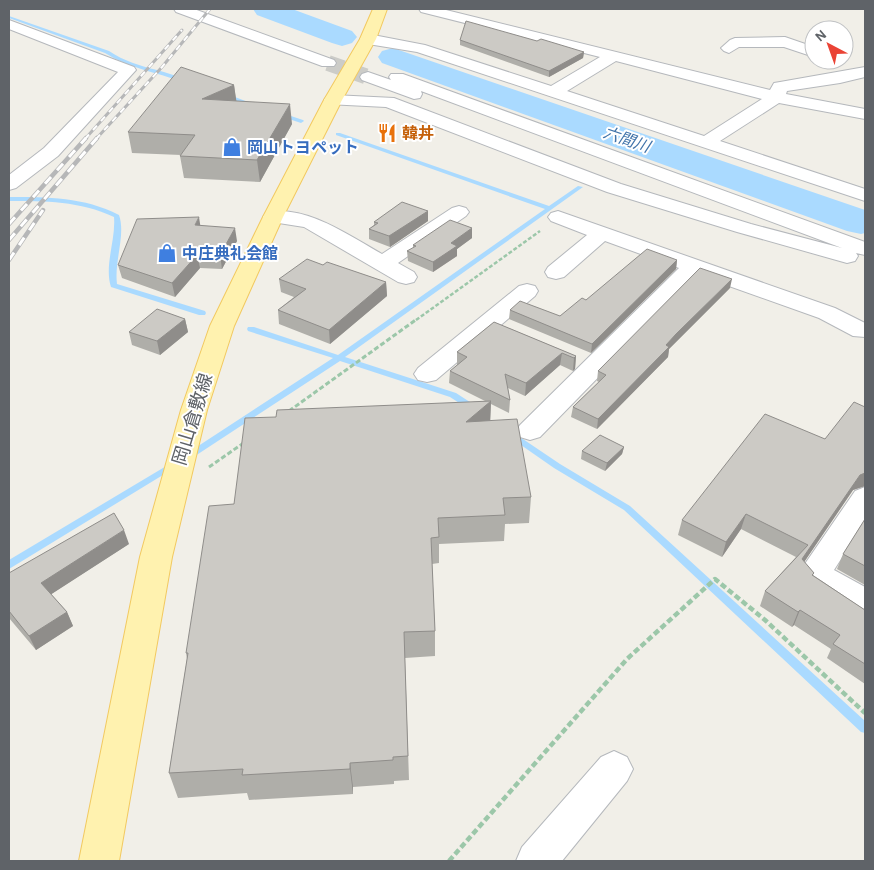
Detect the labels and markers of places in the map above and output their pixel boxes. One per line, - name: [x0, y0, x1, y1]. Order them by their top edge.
- restaurant icon: 韓丼: [376, 122, 398, 144]
- place label: 韓丼: [402, 124, 434, 142]
- shop icon: 岡山トヨペット: [221, 136, 243, 158]
- place label: 岡山トヨペット: [247, 140, 359, 156]
- shop icon: 中庄典礼会館: [156, 242, 178, 264]
- place label: 中庄典礼会館: [182, 245, 278, 262]

